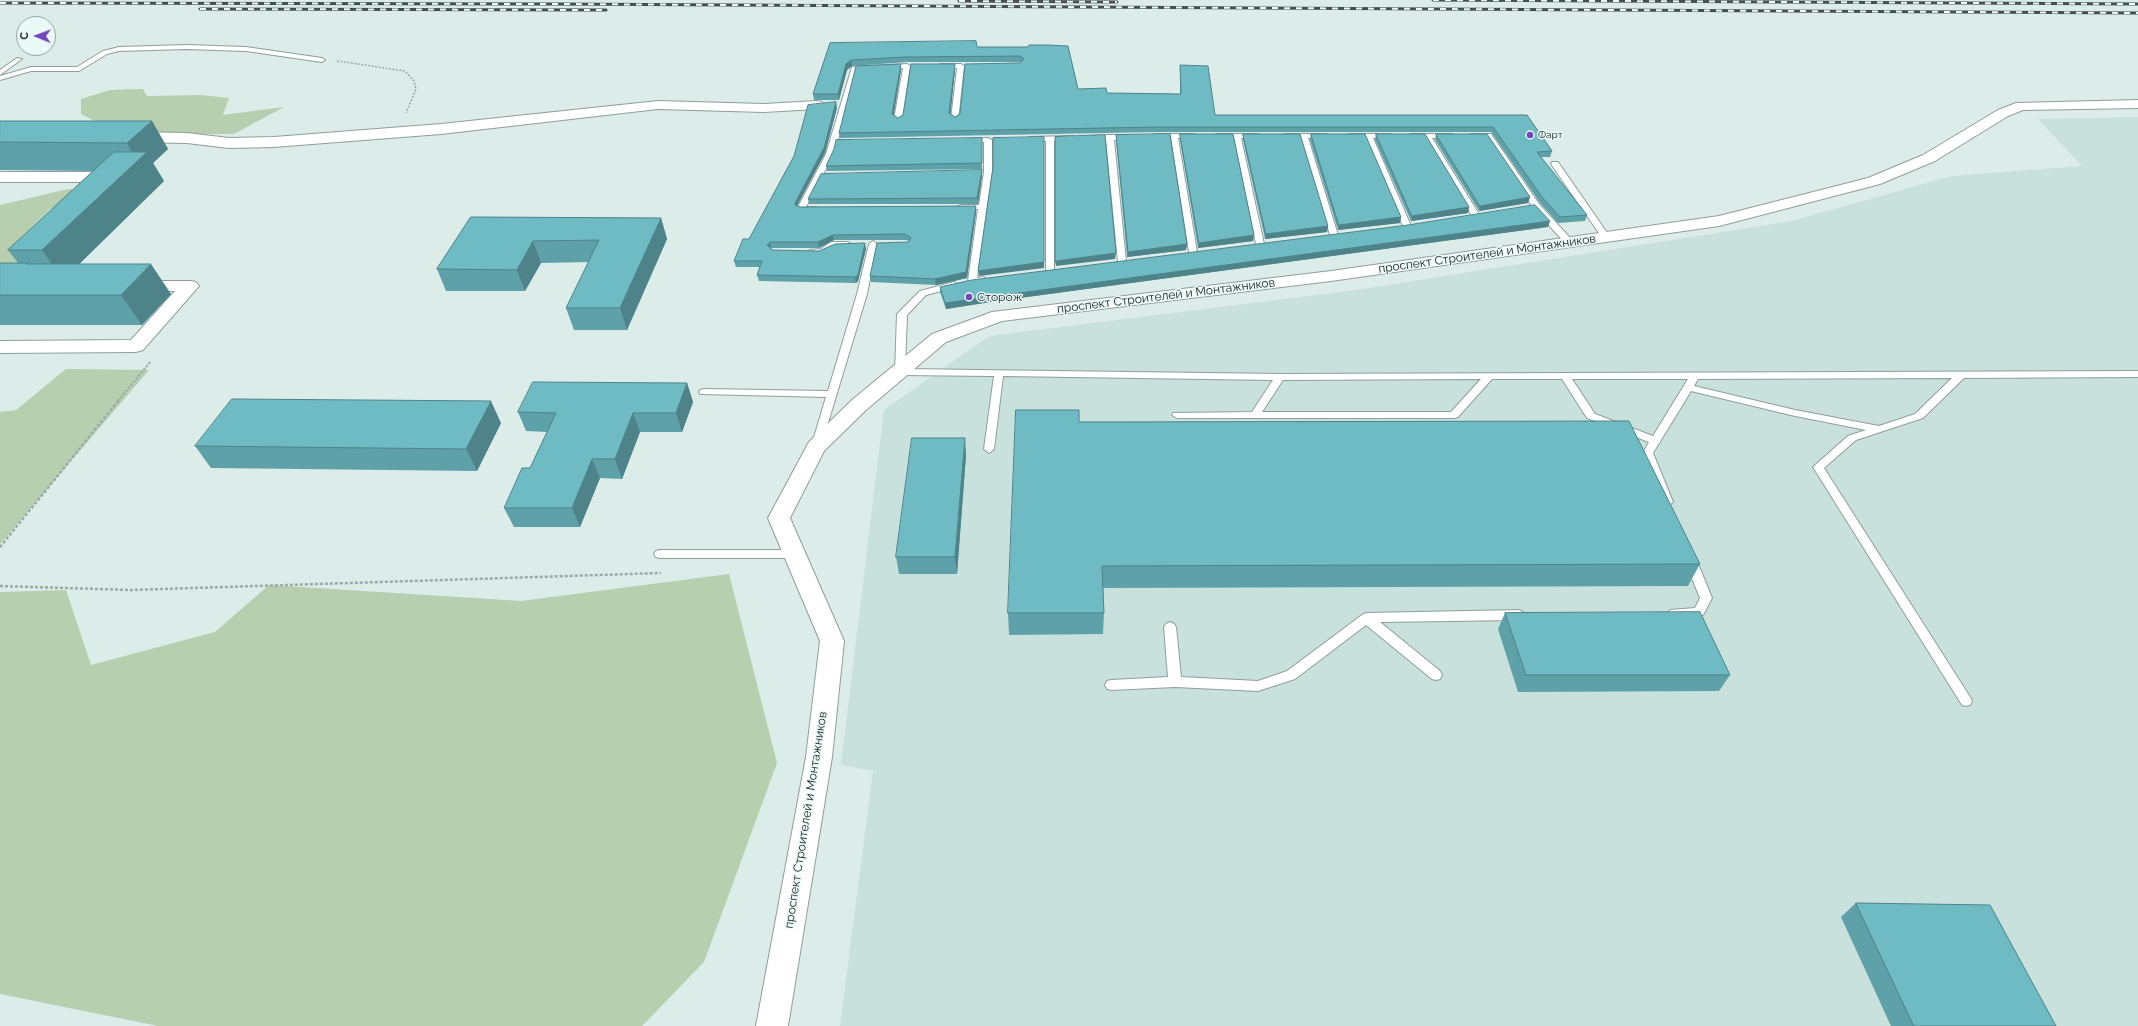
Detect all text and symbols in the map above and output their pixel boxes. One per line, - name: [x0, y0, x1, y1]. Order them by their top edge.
- north arrow: [16, 16, 56, 56]
- text: С: [18, 32, 31, 40]
- place label: Фарт: [1538, 129, 1562, 141]
- marker: Фарт: [1525, 130, 1535, 140]
- street label: проспект Строителей и Монтажников: [1377, 232, 1597, 276]
- street label: проспект Строителей и Монтажников: [1056, 275, 1276, 317]
- place label: Сторож: [977, 290, 1022, 304]
- marker: Сторож: [964, 292, 974, 302]
- street label: проспект Строителей и Монтажников: [782, 711, 830, 929]

